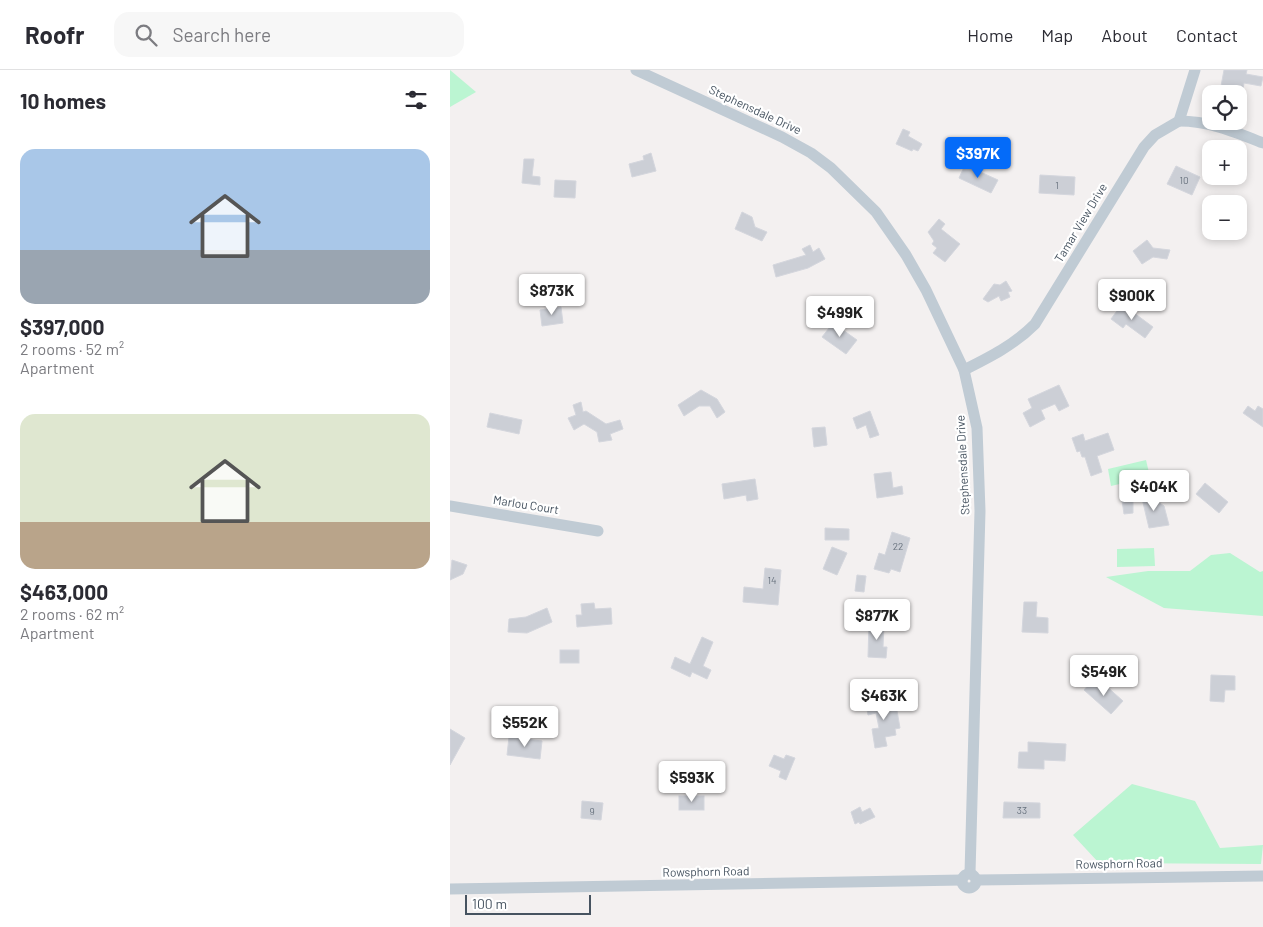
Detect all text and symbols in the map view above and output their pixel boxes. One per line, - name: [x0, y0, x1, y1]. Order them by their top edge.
- search box: [114, 12, 464, 57]
- text: Roofr: [25, 20, 84, 49]
- icon: search: [132, 21, 160, 49]
- text: Search here: [172, 23, 271, 46]
- text: Home: [967, 24, 1013, 46]
- text: Map: [1041, 24, 1073, 46]
- text: About: [1101, 24, 1148, 46]
- text: Contact: [1176, 24, 1238, 46]
- street label: Stephensdale Drive: [707, 82, 804, 137]
- map controls: [1202, 85, 1247, 240]
- button: locate: [1202, 85, 1247, 130]
- icon: filters: [402, 86, 430, 114]
- text: 10 homes: [20, 88, 106, 113]
- pin: $397K: [943, 136, 1013, 179]
- button: +: [1202, 140, 1247, 185]
- text: $397K: [956, 143, 1000, 162]
- house number: 10: [1179, 174, 1189, 186]
- house number: 1: [1055, 179, 1059, 191]
- street label: Tamar View Drive: [1051, 180, 1109, 265]
- icon: home: [180, 181, 270, 271]
- button: −: [1202, 195, 1247, 240]
- pin: $873K: [517, 274, 587, 316]
- pin: $900K: [1097, 278, 1167, 321]
- text: $873K: [530, 280, 574, 299]
- text: $900K: [1109, 285, 1155, 304]
- pin: $499K: [805, 296, 875, 338]
- text: $499K: [817, 302, 863, 321]
- text: $397,000: [20, 314, 104, 339]
- text: 2 rooms · 52 m²: [20, 339, 124, 358]
- text: Apartment: [20, 358, 95, 377]
- street label: Stephensdale Drive: [952, 415, 972, 515]
- icon: home: [180, 446, 270, 536]
- pin: $404K: [1119, 470, 1189, 512]
- text: $404K: [1130, 476, 1178, 495]
- street label: Marlou Court: [492, 492, 560, 516]
- house number: 22: [893, 540, 903, 552]
- house number: 14: [767, 574, 777, 586]
- text: $463,000: [20, 579, 108, 604]
- pin: $877K: [842, 598, 912, 641]
- text: 2 rooms · 62 m²: [20, 604, 124, 623]
- text: $877K: [855, 605, 899, 624]
- text: Apartment: [20, 623, 95, 642]
- pin: $549K: [1069, 654, 1139, 697]
- text: $549K: [1081, 661, 1127, 680]
- pin: $463K: [849, 678, 919, 721]
- text: $463K: [861, 685, 907, 704]
- pin: $552K: [490, 706, 560, 748]
- text: $552K: [502, 712, 548, 731]
- pin: $593K: [657, 760, 727, 803]
- text: $593K: [670, 767, 714, 786]
- house number: 33: [1017, 804, 1027, 816]
- house number: 9: [589, 805, 595, 817]
- street label: Rowsphorn Road: [1075, 855, 1163, 871]
- street label: Rowsphorn Road: [662, 863, 750, 879]
- scale bar: [465, 892, 591, 915]
- text: 100 m: [472, 895, 507, 912]

